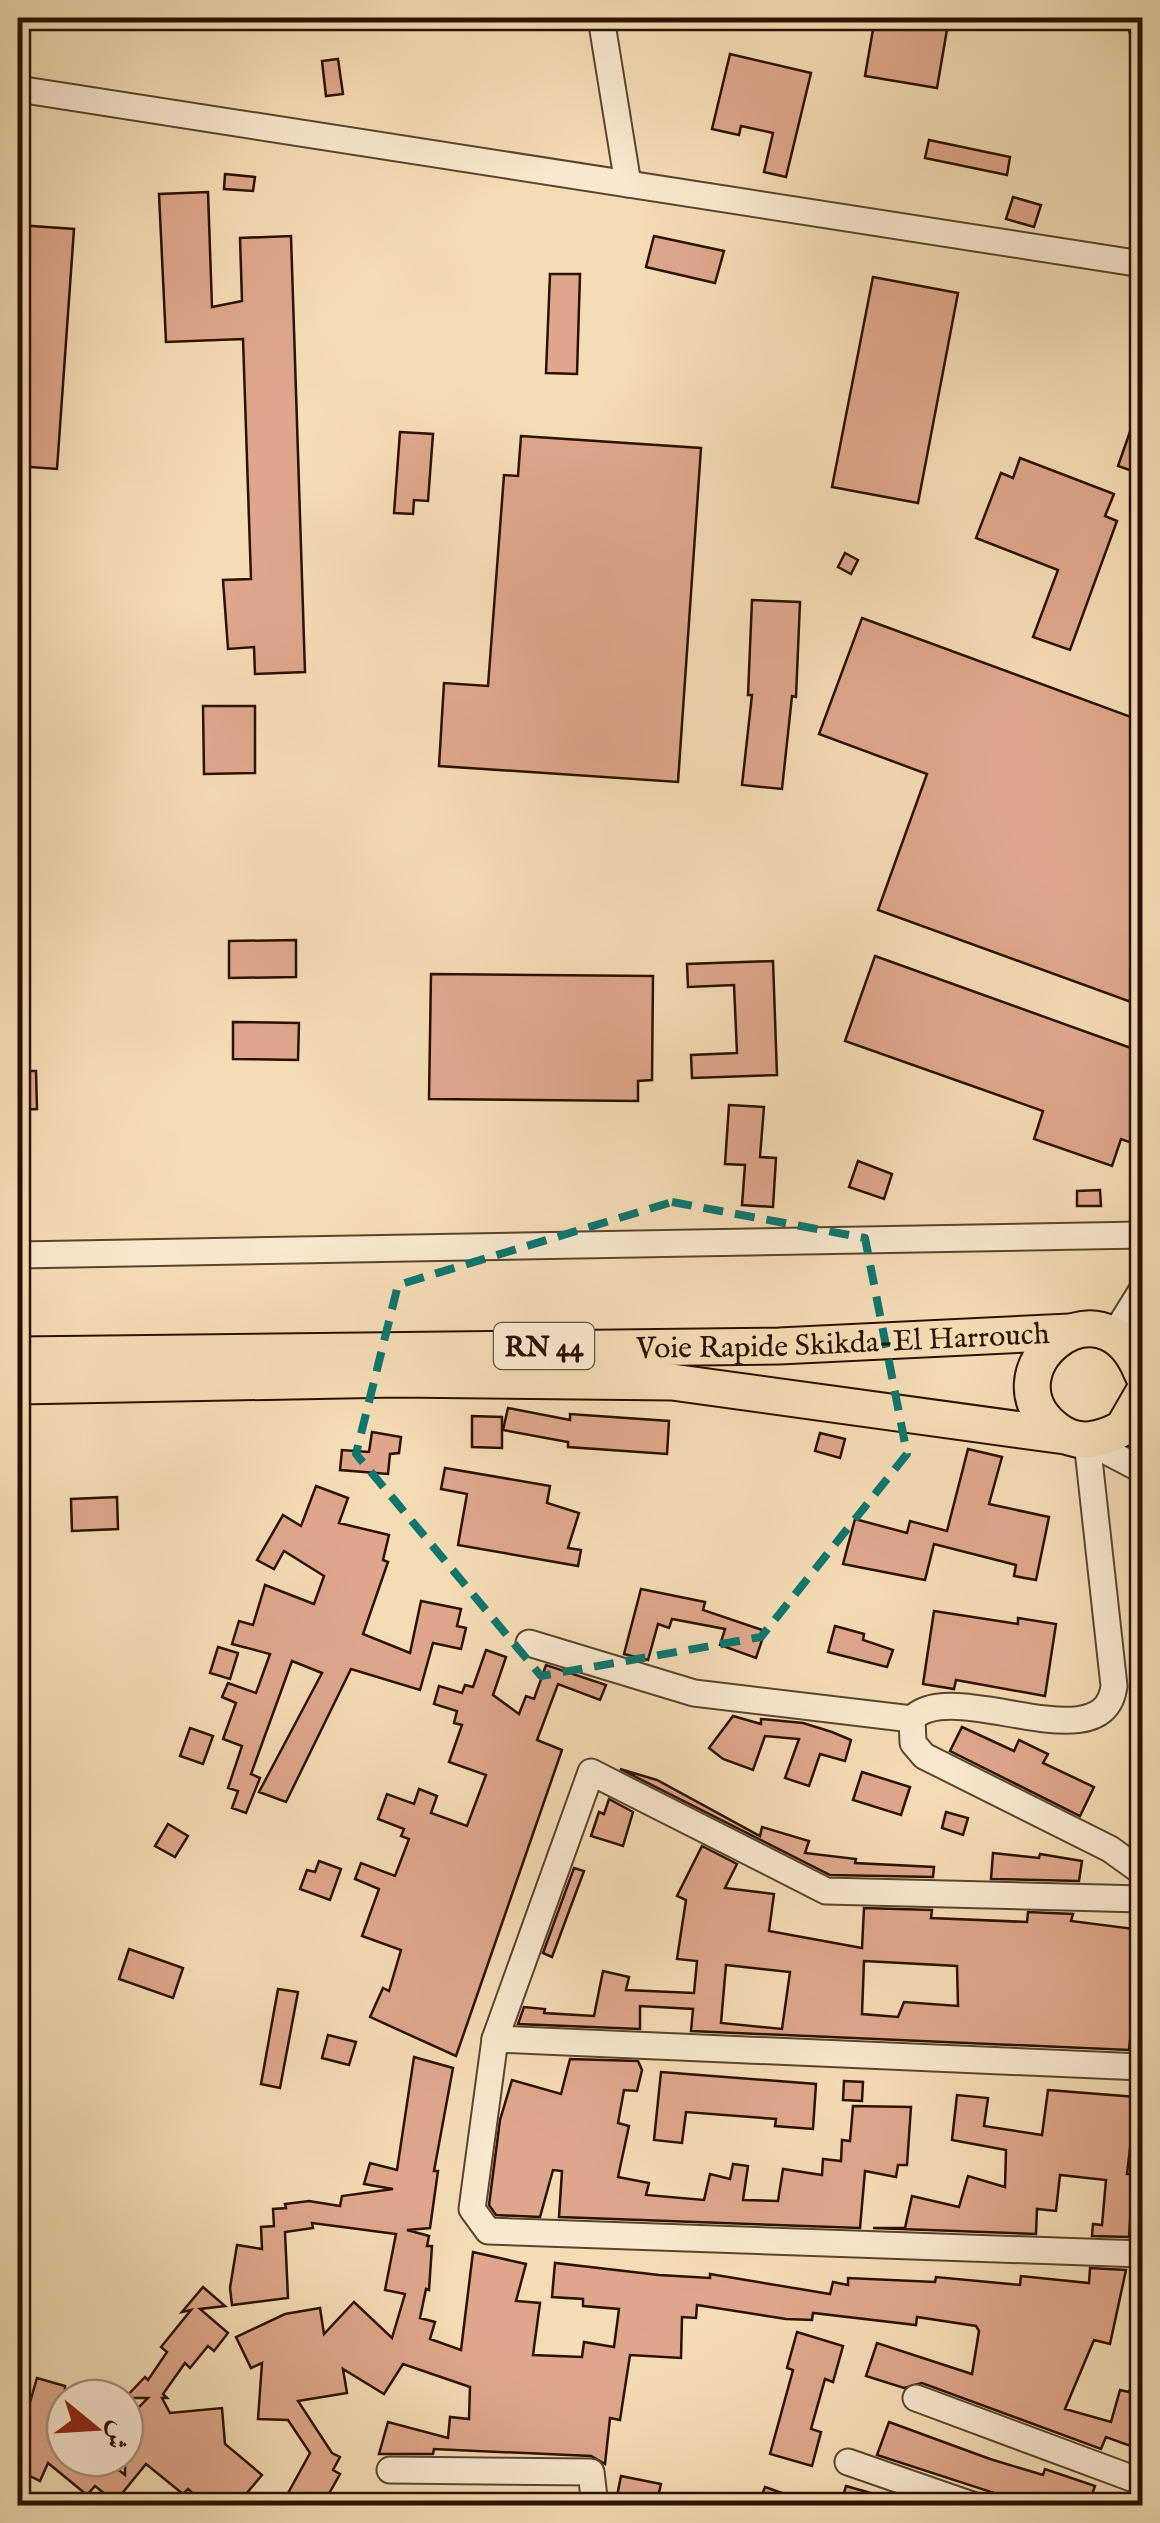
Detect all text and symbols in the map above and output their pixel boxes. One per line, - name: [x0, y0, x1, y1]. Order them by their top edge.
- street label: Voie Rapide Skikda-El Harrouch: [635, 1316, 1050, 1369]
- road number: RN 44: [494, 1323, 594, 1369]
- north arrow: [45, 2378, 145, 2478]
- text: ش: [95, 2416, 137, 2454]

